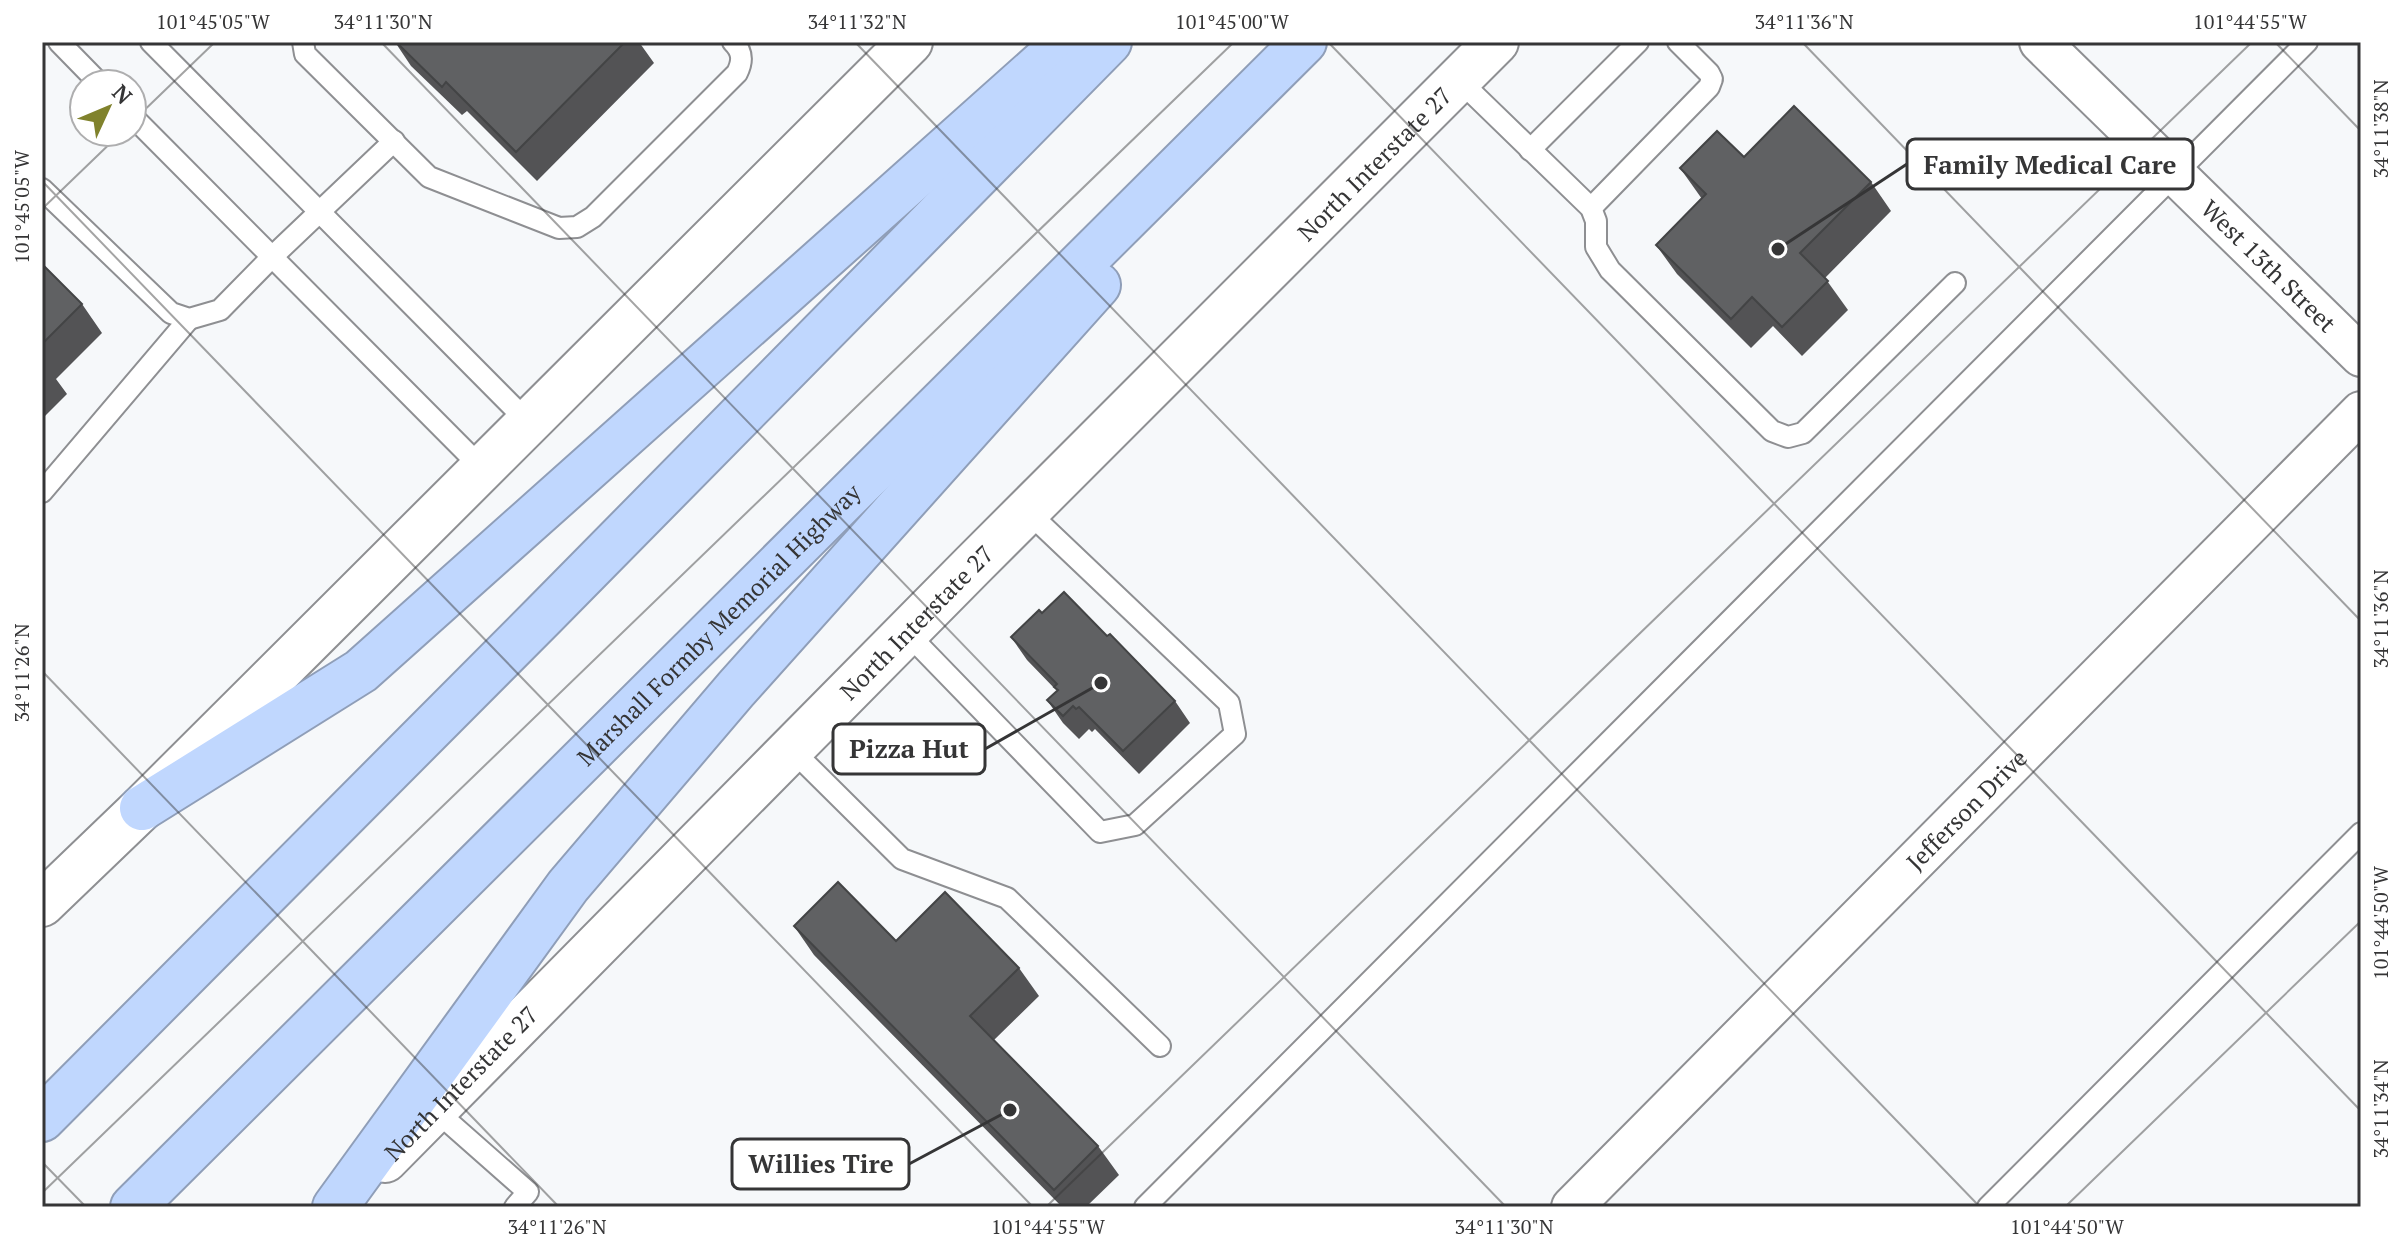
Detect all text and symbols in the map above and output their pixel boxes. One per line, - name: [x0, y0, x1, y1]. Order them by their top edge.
- text: 101°45'05"W: [156, 8, 270, 35]
- text: 34°11'30"N: [333, 8, 433, 35]
- text: 34°11'32"N: [807, 8, 907, 35]
- text: 101°45'00"W: [1175, 8, 1289, 35]
- text: 34°11'36"N: [1754, 8, 1854, 35]
- text: 101°44'55"W: [2193, 8, 2307, 35]
- north arrow: [68, 68, 148, 148]
- text: N: [107, 78, 139, 110]
- text: 34°11'38"N: [2367, 79, 2394, 179]
- street label: North Interstate 27: [1290, 80, 1458, 248]
- callout: Family Medical Care: [1907, 139, 2193, 189]
- text: Family Medical Care: [1923, 147, 2177, 181]
- text: 101°45'05"W: [8, 150, 35, 264]
- street label: West 13th Street: [2194, 193, 2343, 339]
- street label: Marshall Formby Memorial Highway: [570, 476, 868, 773]
- street label: North Interstate 27: [833, 538, 1000, 707]
- text: 34°11'36"N: [2367, 569, 2394, 669]
- text: 34°11'26"N: [8, 623, 35, 723]
- callout: Pizza Hut: [833, 724, 985, 774]
- text: Pizza Hut: [849, 731, 969, 765]
- street label: Jefferson Drive: [1899, 742, 2034, 877]
- text: 101°44'50"W: [2367, 866, 2394, 980]
- street label: North Interstate 27: [377, 999, 545, 1168]
- text: 34°11'34"N: [2367, 1059, 2394, 1159]
- callout: Willies Tire: [732, 1139, 909, 1189]
- text: Willies Tire: [748, 1146, 894, 1180]
- text: 34°11'26"N: [507, 1213, 607, 1240]
- text: 101°44'55"W: [991, 1213, 1105, 1240]
- text: 34°11'30"N: [1454, 1213, 1554, 1240]
- text: 101°44'50"W: [2010, 1213, 2124, 1240]

